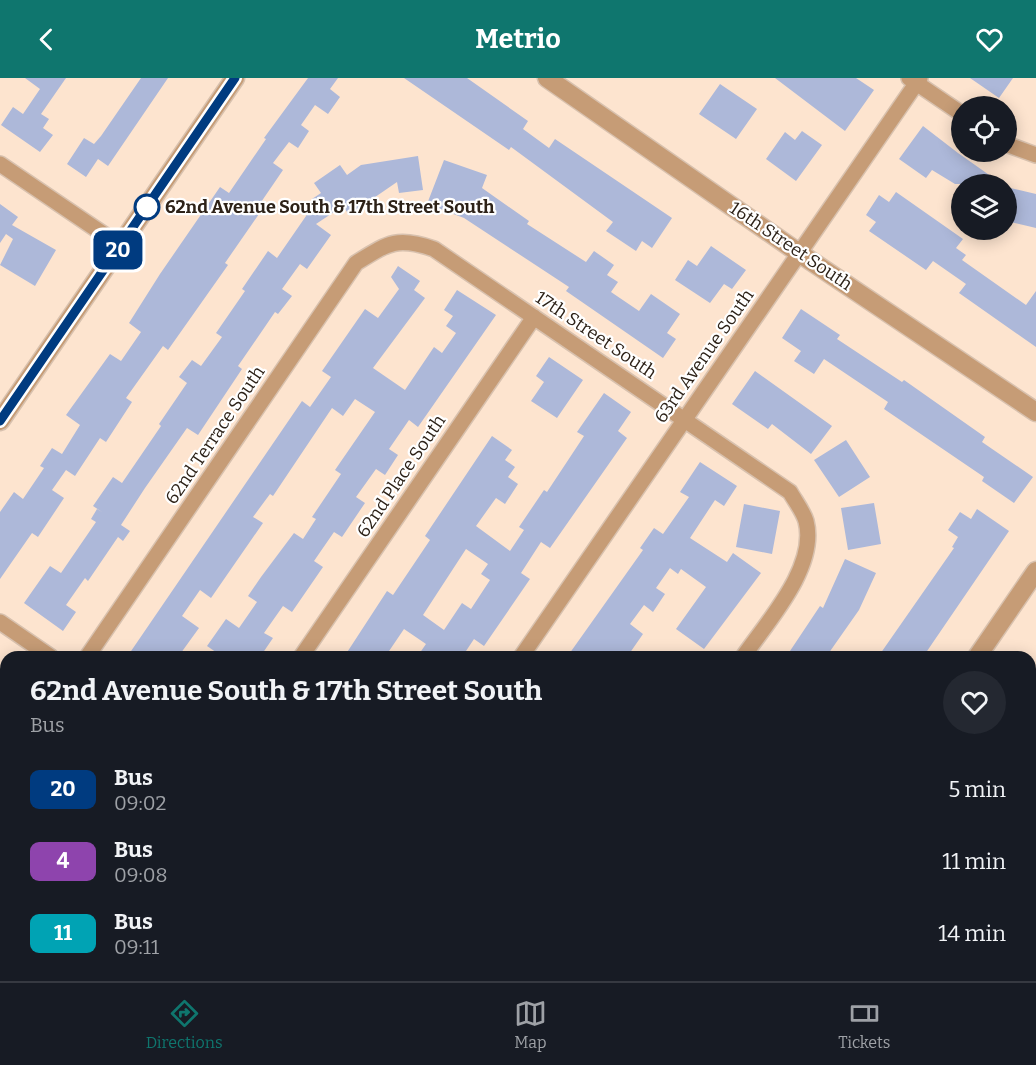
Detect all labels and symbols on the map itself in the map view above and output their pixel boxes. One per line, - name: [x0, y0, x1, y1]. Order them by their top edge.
- marker: 62nd Avenue South & 17th Street South: [134, 194, 160, 220]
- place label: 62nd Avenue South & 17th Street South: [165, 196, 495, 218]
- street label: 16th Street South: [726, 197, 856, 295]
- line badge: 20: [91, 230, 145, 270]
- street label: 63rd Avenue South: [650, 285, 758, 427]
- street label: 17th Street South: [531, 286, 661, 384]
- street label: 62nd Terrace South: [161, 362, 269, 508]
- street label: 62nd Place South: [352, 411, 450, 541]

